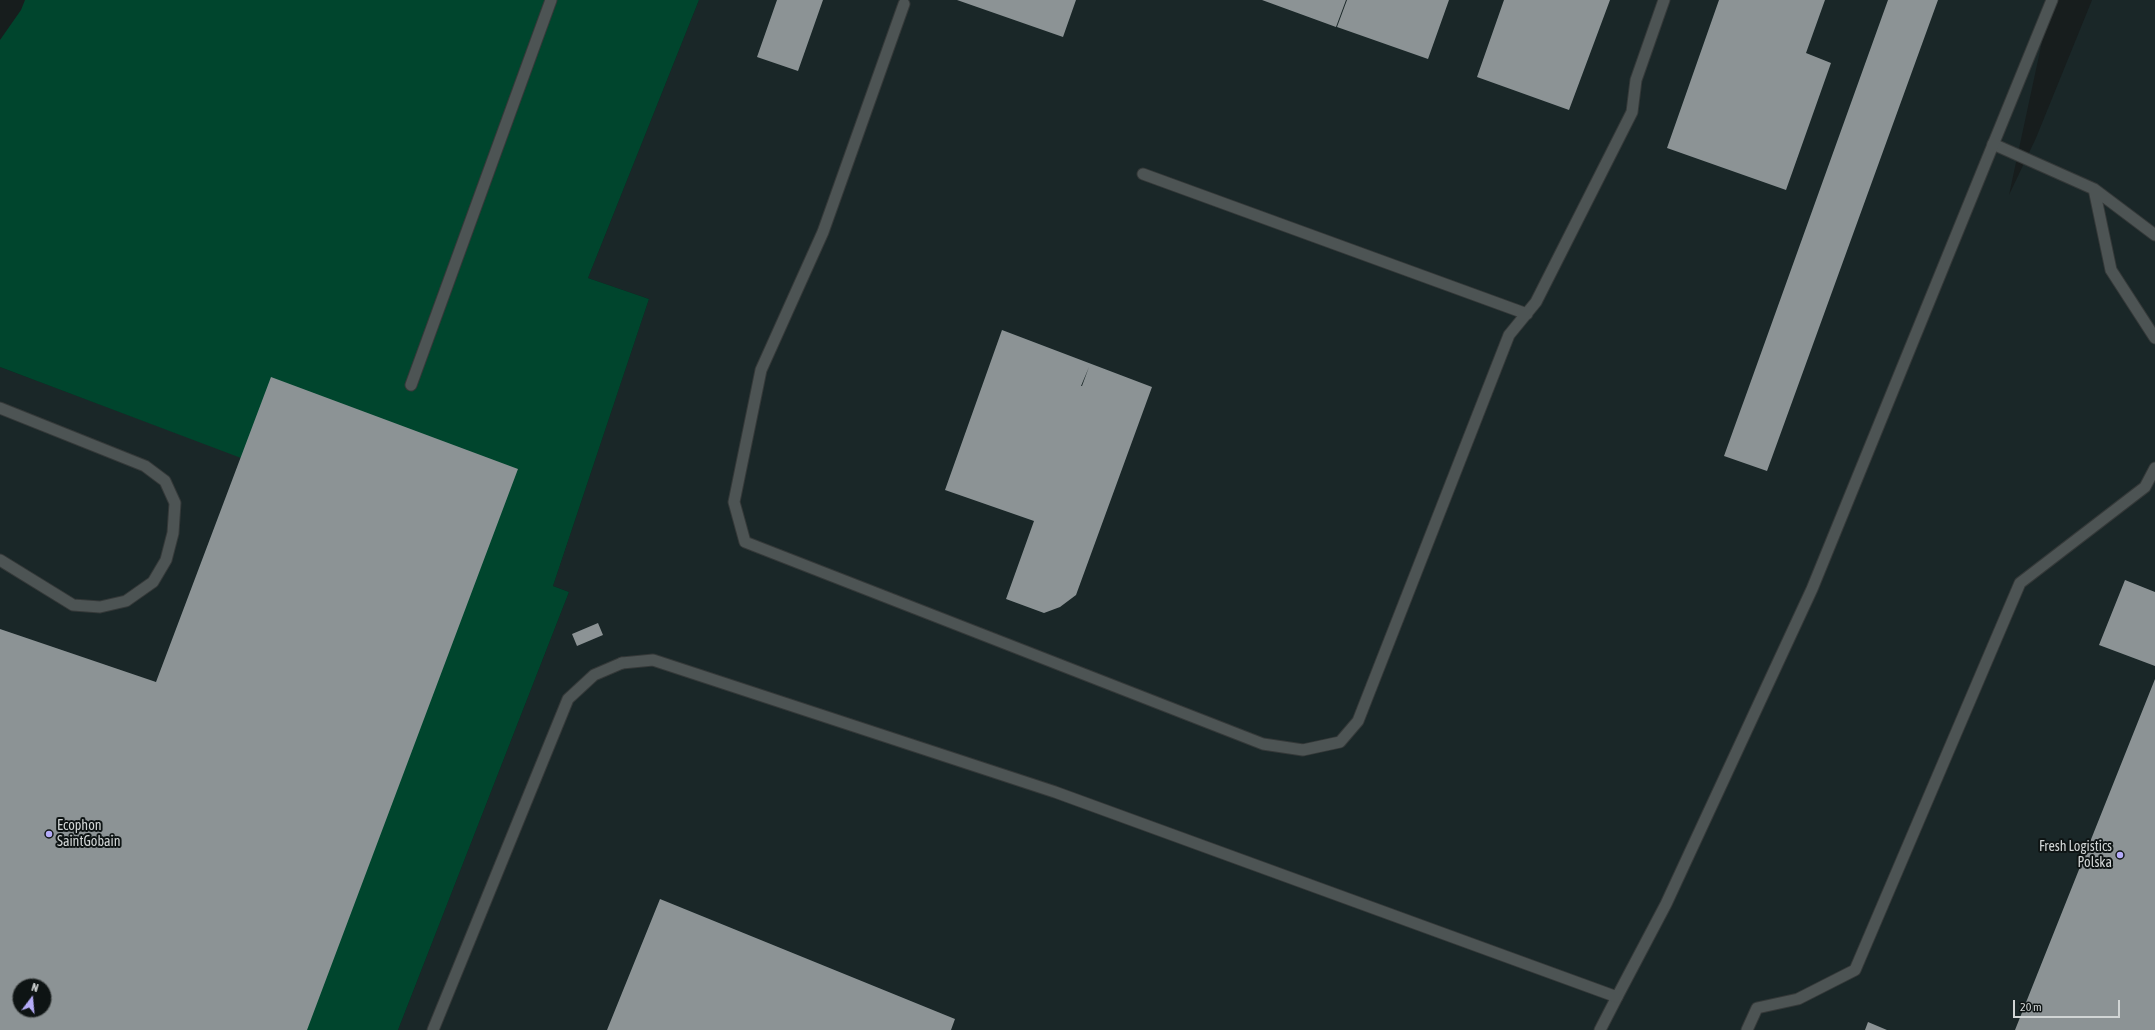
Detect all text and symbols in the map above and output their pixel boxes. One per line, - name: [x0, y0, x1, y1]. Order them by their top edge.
- place label: Ecophon SaintGobain: [57, 818, 121, 850]
- marker: Ecophon SaintGobain: [44, 829, 54, 839]
- place label: Fresh Logistics Polska: [2039, 839, 2112, 872]
- marker: Fresh Logistics Polska: [2115, 850, 2125, 860]
- north arrow: [12, 978, 52, 1018]
- text: N: [30, 981, 40, 994]
- scale bar: [2015, 992, 2122, 1018]
- text: 20 m: [2020, 1000, 2042, 1014]

